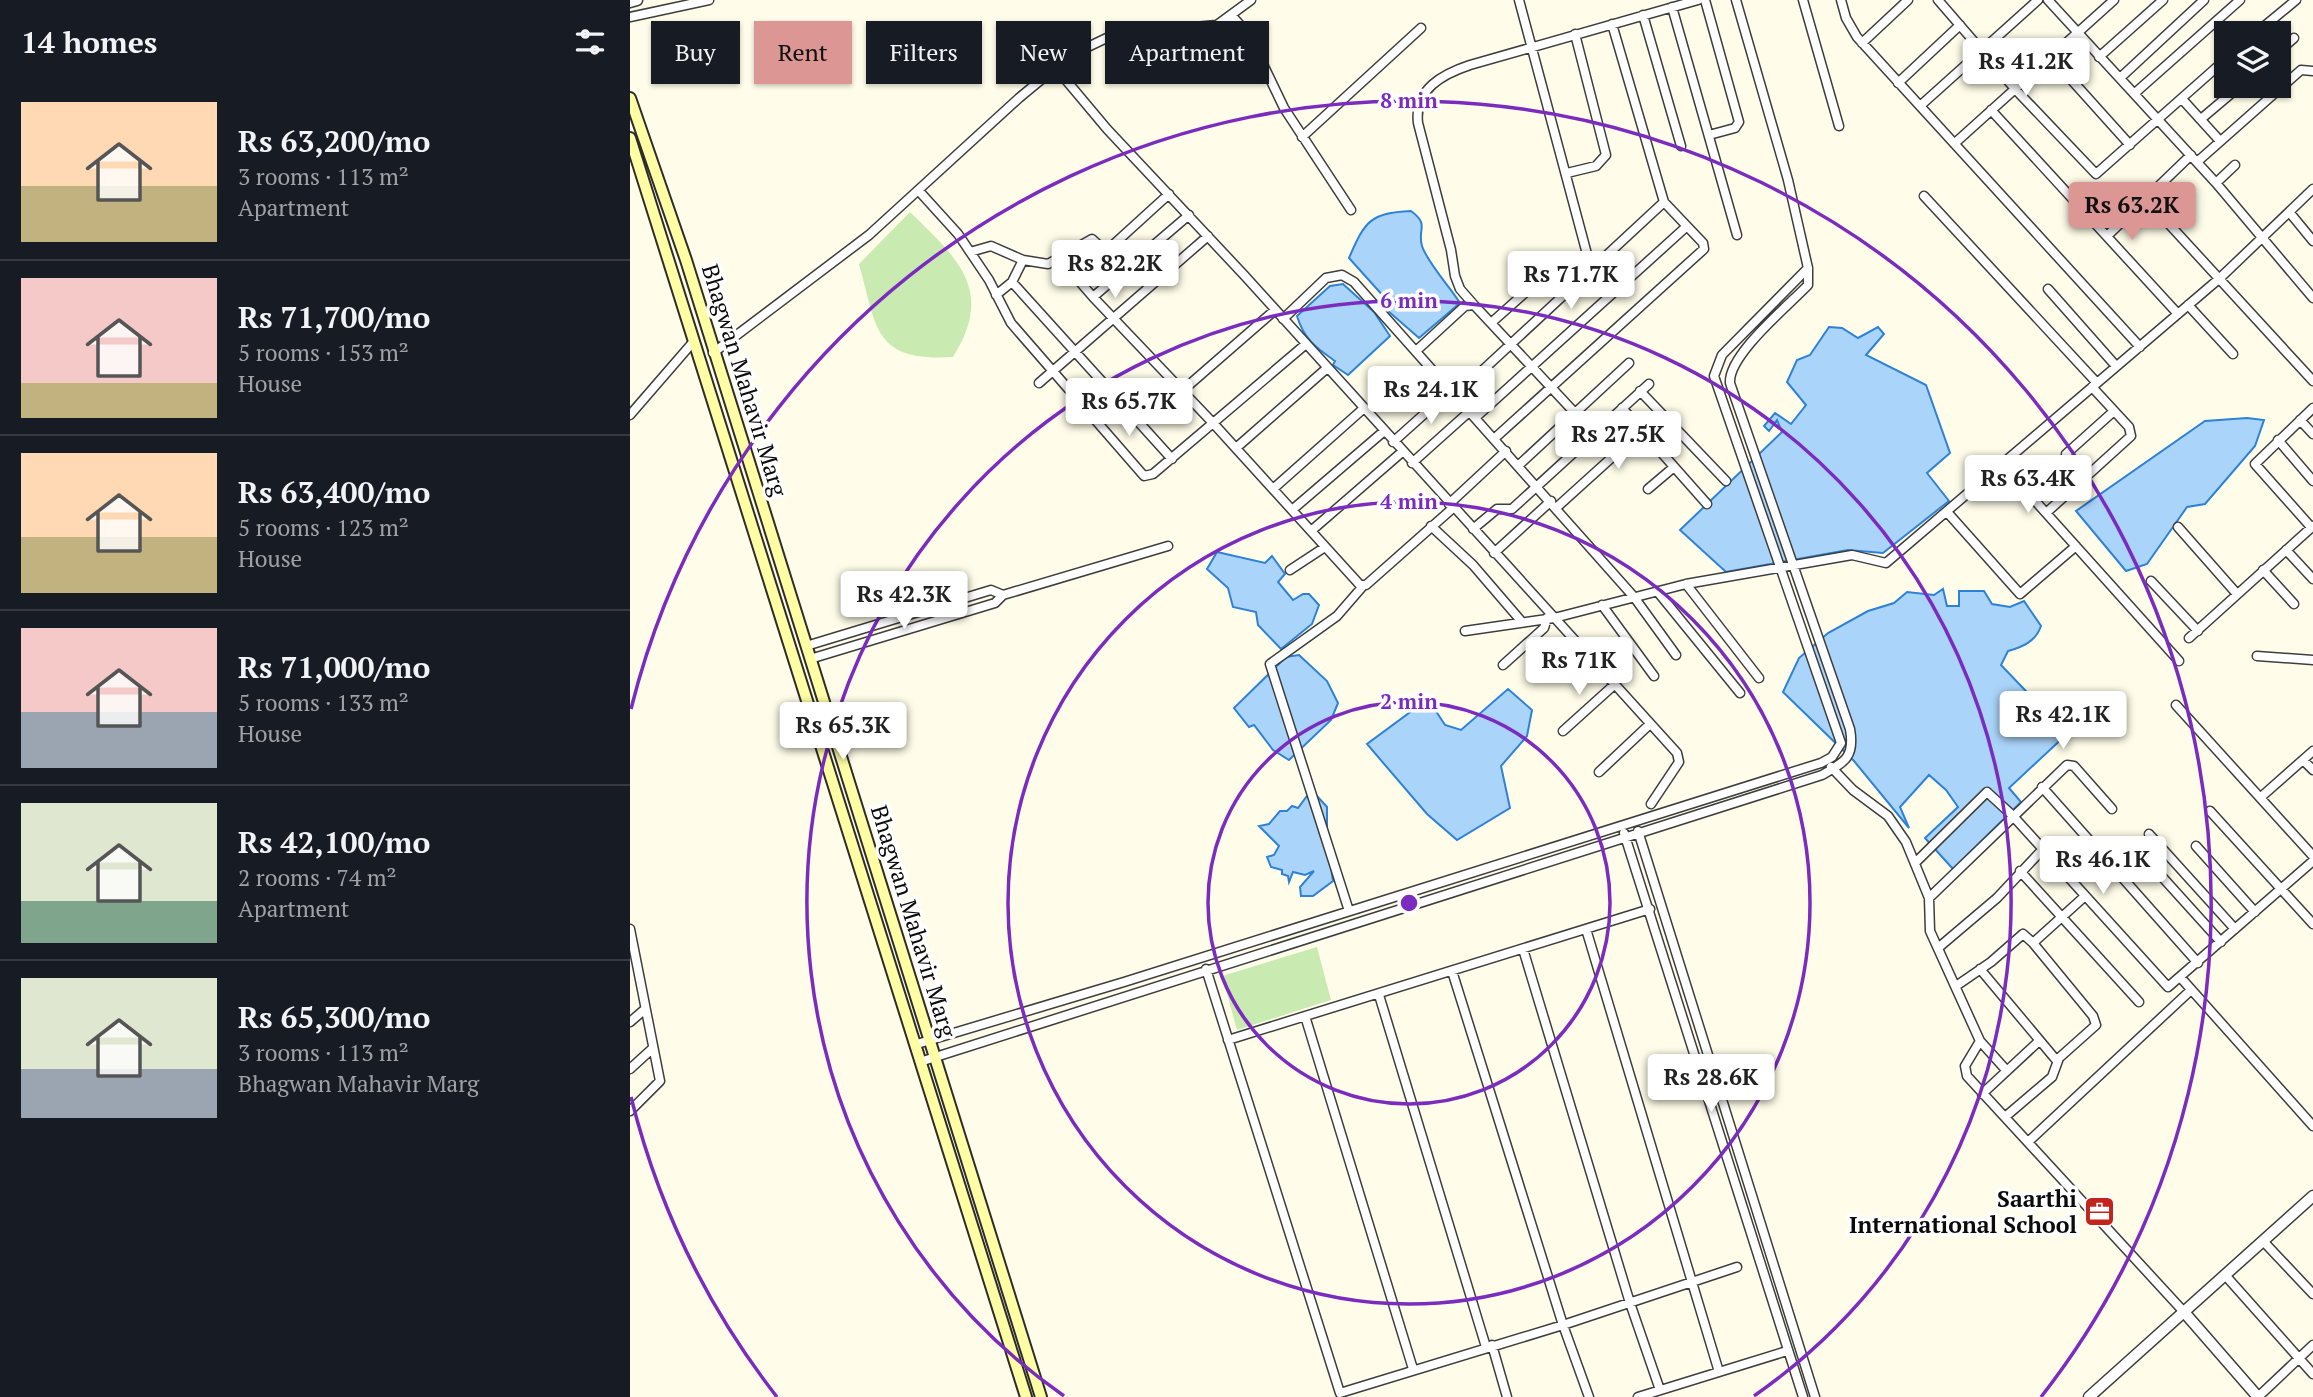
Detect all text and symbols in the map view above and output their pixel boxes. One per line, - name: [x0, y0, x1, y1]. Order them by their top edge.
- chip: Buy: [651, 21, 740, 84]
- chip: Rent: [754, 21, 852, 84]
- chip: Filters: [866, 21, 982, 84]
- chip: New: [996, 21, 1091, 84]
- chip: Apartment: [1105, 21, 1269, 84]
- map controls: [2214, 21, 2291, 98]
- button: layers: [2214, 21, 2291, 98]
- text: 14 homes: [21, 22, 157, 62]
- icon: filters: [571, 23, 609, 61]
- pin: Rs 41.2K: [1954, 38, 2098, 98]
- text: Rs 41.2K: [1979, 45, 2073, 76]
- text: 8 min: [1380, 86, 1438, 114]
- text: Rs 63,200/mo: [238, 121, 430, 161]
- icon: home: [77, 130, 161, 214]
- text: 3 rooms · 113 m²: [238, 161, 409, 192]
- pin: Rs 63.2K: [2060, 182, 2204, 242]
- text: Rs 63.2K: [2085, 189, 2179, 220]
- text: Apartment: [238, 192, 349, 223]
- pin: Rs 82.2K: [1043, 240, 1187, 300]
- text: Rs 82.2K: [1068, 247, 1162, 278]
- pin: Rs 71.7K: [1499, 252, 1643, 311]
- text: Rs 71.7K: [1524, 258, 1618, 289]
- street label: Bhagwan Mahavir Marg: [695, 260, 795, 501]
- text: 6 min: [1380, 286, 1438, 314]
- text: Rs 71,700/mo: [238, 297, 430, 337]
- icon: home: [77, 306, 161, 390]
- text: 5 rooms · 153 m²: [238, 337, 409, 368]
- pin: Rs 24.1K: [1359, 366, 1503, 426]
- text: House: [238, 368, 302, 399]
- text: Rs 24.1K: [1384, 373, 1478, 404]
- pin: Rs 65.7K: [1057, 378, 1201, 438]
- text: Rs 65.7K: [1082, 385, 1176, 416]
- pin: Rs 27.5K: [1546, 412, 1690, 471]
- text: Rs 27.5K: [1571, 418, 1665, 449]
- pin: Rs 63.4K: [1956, 456, 2100, 515]
- text: Rs 63.4K: [1981, 462, 2075, 493]
- text: Rs 63,400/mo: [238, 472, 430, 512]
- icon: home: [77, 481, 161, 565]
- text: 4 min: [1380, 487, 1438, 515]
- text: 5 rooms · 123 m²: [238, 512, 409, 543]
- text: House: [238, 543, 302, 574]
- pin: Rs 42.3K: [832, 572, 976, 631]
- text: Rs 42.3K: [857, 578, 951, 609]
- pin: Rs 71K: [1522, 638, 1636, 697]
- text: Rs 71K: [1542, 644, 1616, 675]
- text: Rs 71,000/mo: [238, 647, 430, 687]
- icon: home: [77, 656, 161, 740]
- text: 5 rooms · 133 m²: [238, 687, 409, 718]
- text: 2 min: [1380, 687, 1438, 715]
- pin: Rs 42.1K: [1991, 692, 2135, 751]
- text: Rs 42.1K: [2016, 698, 2110, 729]
- pin: Rs 65.3K: [771, 702, 915, 762]
- text: Rs 65.3K: [796, 709, 890, 740]
- text: House: [238, 718, 302, 749]
- street label: Bhagwan Mahavir Marg: [864, 801, 964, 1042]
- text: Rs 42,100/mo: [238, 822, 430, 862]
- icon: home: [77, 831, 161, 915]
- pin: Rs 46.1K: [2031, 836, 2175, 896]
- text: Rs 46.1K: [2056, 843, 2150, 874]
- text: 2 rooms · 74 m²: [238, 862, 397, 893]
- centre of rings: [1397, 891, 1421, 915]
- text: Apartment: [238, 893, 349, 924]
- text: Rs 65,300/mo: [238, 997, 430, 1037]
- icon: home: [77, 1006, 161, 1090]
- text: 3 rooms · 113 m²: [238, 1037, 409, 1068]
- pin: Rs 28.6K: [1639, 1054, 1783, 1114]
- text: Rs 28.6K: [1664, 1061, 1758, 1092]
- text: Bhagwan Mahavir Marg: [238, 1068, 479, 1099]
- place label: Saarthi International School: [1849, 1183, 2077, 1240]
- office icon: Saarthi International School: [2083, 1194, 2117, 1228]

